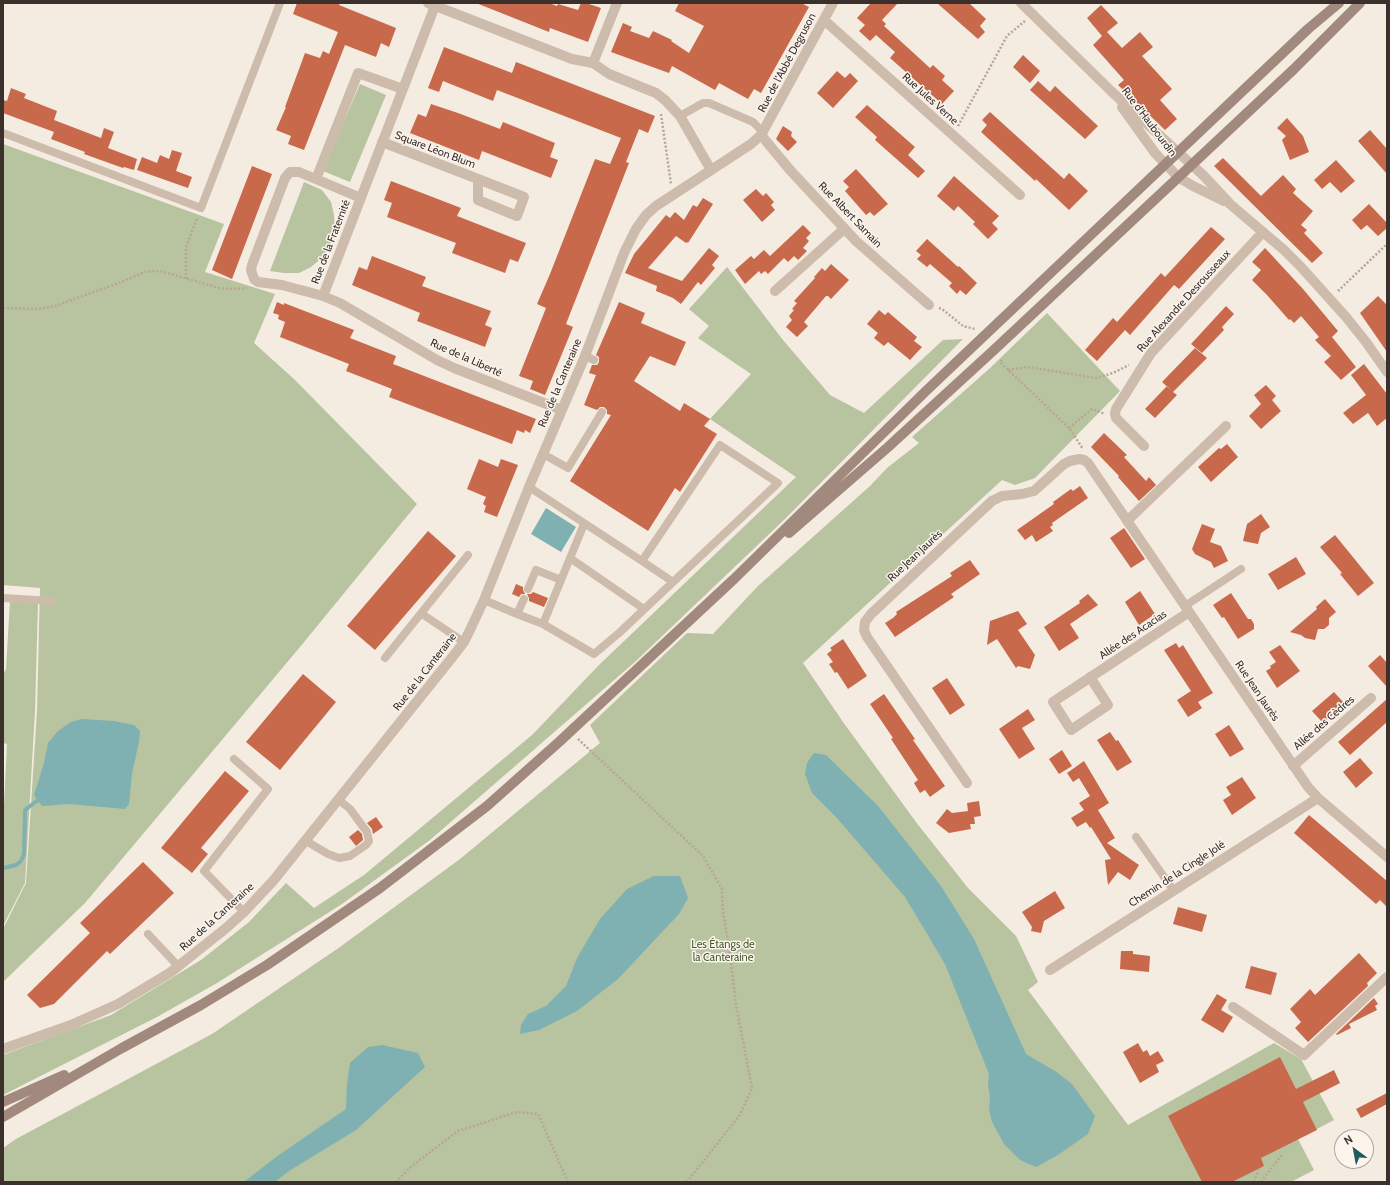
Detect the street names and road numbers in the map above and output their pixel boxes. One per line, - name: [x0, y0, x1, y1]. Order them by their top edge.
- street label: Rue de l'Abbé Degruson: [755, 11, 819, 115]
- street label: Rue Jules Verne: [899, 70, 961, 128]
- street label: Rue d'Haubourdin: [1119, 85, 1179, 159]
- street label: Square Léon Blum: [393, 129, 477, 171]
- street label: Rue Albert Samain: [815, 179, 885, 251]
- street label: Rue de la Fraternité: [309, 198, 353, 286]
- street label: Rue Alexandre Desrousseaux: [1134, 247, 1234, 355]
- street label: Rue de la Liberté: [428, 336, 504, 380]
- street label: Rue de la Canteraine: [535, 337, 585, 429]
- street label: Rue Jean Jaurès: [885, 527, 945, 585]
- street label: Allée des Acacias: [1097, 608, 1169, 662]
- street label: Rue de la Canteraine: [391, 630, 459, 714]
- street label: Rue Jean Jaurès: [1232, 658, 1282, 724]
- street label: Allée des Cèdres: [1291, 693, 1357, 753]
- street label: Chemin de la Cingle Jolé: [1126, 838, 1228, 910]
- street label: Rue de la Canteraine: [177, 880, 257, 954]

